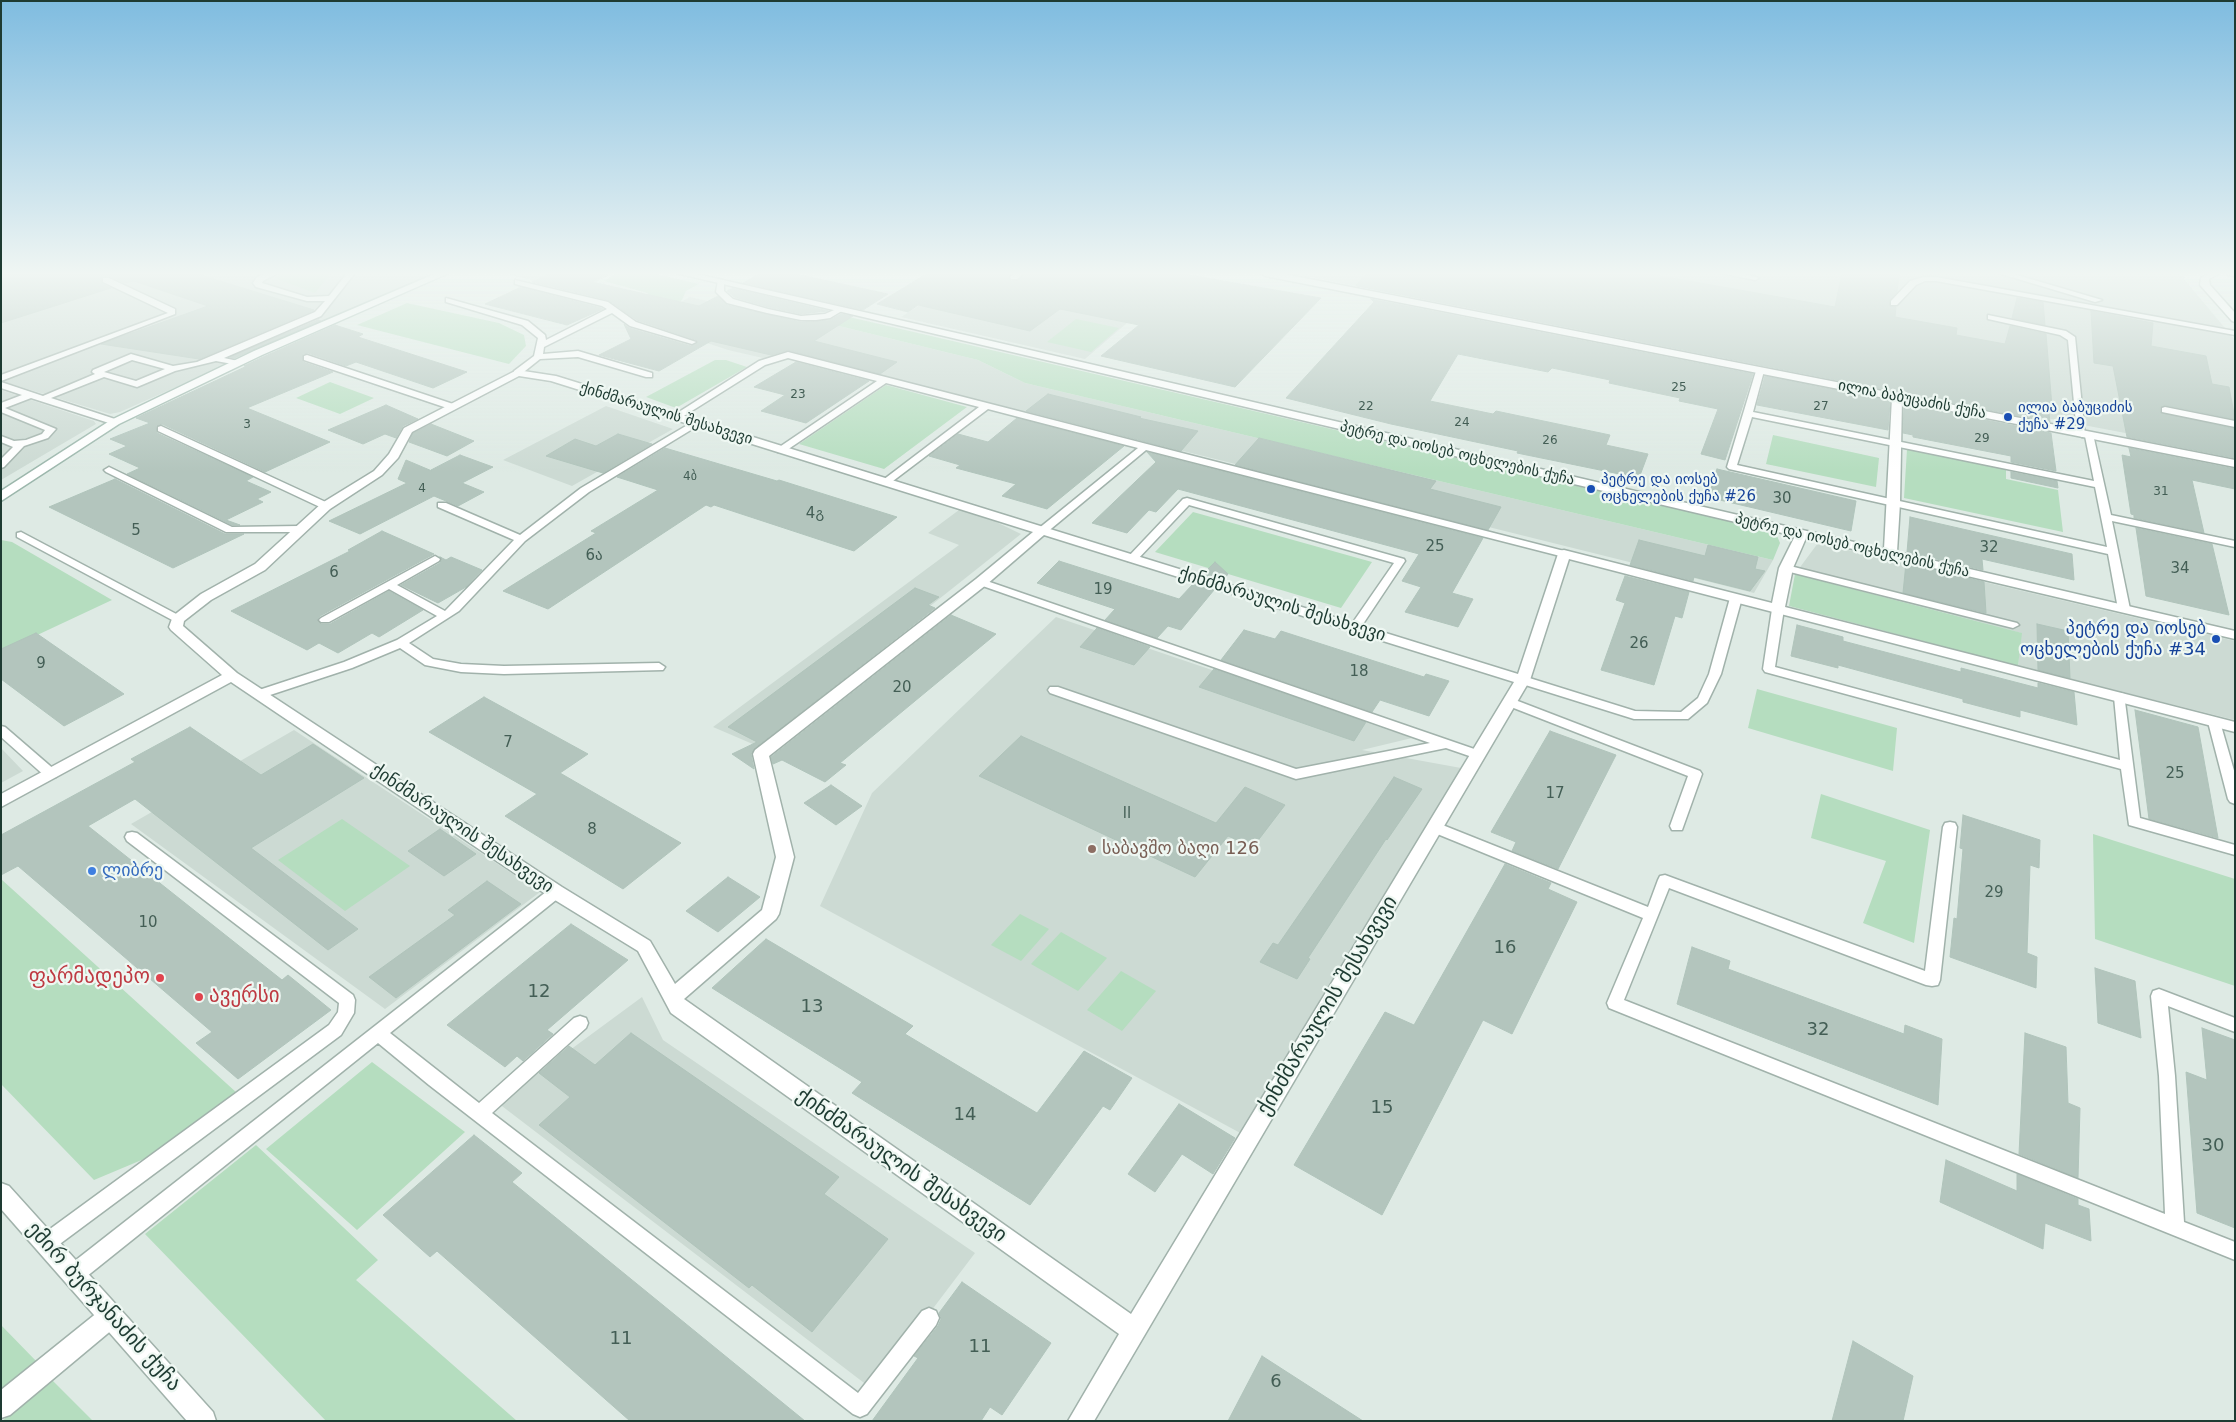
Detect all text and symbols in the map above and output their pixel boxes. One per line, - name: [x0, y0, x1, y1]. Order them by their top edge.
- street label: ილია ბაბუცაძის ქუჩა: [1837, 377, 1987, 423]
- street label: ქინძმარაულის შესახვევი: [577, 379, 755, 449]
- house number: 25: [1671, 381, 1687, 395]
- house number: 23: [790, 388, 806, 402]
- place label: ილია ბაბუციძის ქუჩა #29: [2018, 399, 2133, 434]
- house number: 22: [1358, 400, 1374, 414]
- house number: 27: [1813, 400, 1829, 414]
- marker: ილია ბაბუციძის ქუჩა #29: [2002, 411, 2014, 423]
- house number: 24: [1454, 416, 1470, 430]
- house number: 3: [243, 418, 251, 432]
- street label: პეტრე და იოსებ ოცხელების ქუჩა: [1338, 418, 1576, 490]
- house number: 29: [1974, 432, 1990, 446]
- house number: 26: [1542, 434, 1558, 448]
- house number: 4ბ: [683, 470, 697, 484]
- place label: პეტრე და იოსებ ოცხელების ქუჩა #26: [1601, 471, 1756, 506]
- house number: 4: [418, 482, 426, 496]
- marker: პეტრე და იოსებ ოცხელების ქუჩა #26: [1585, 483, 1597, 495]
- house number: 31: [2153, 485, 2169, 499]
- house number: 30: [1772, 490, 1792, 508]
- house number: 4გ: [806, 505, 824, 523]
- street label: პეტრე და იოსებ ოცხელების ქუჩა: [1733, 510, 1971, 582]
- house number: 5: [131, 522, 141, 540]
- house number: 25: [1425, 538, 1445, 556]
- house number: 32: [1979, 539, 1999, 557]
- house number: 6ა: [585, 547, 603, 565]
- house number: 34: [2170, 560, 2190, 578]
- street label: ქინძმარაულის შესახვევი: [1176, 563, 1388, 647]
- house number: 6: [329, 564, 339, 582]
- house number: 19: [1093, 581, 1113, 599]
- place label: პეტრე და იოსებ ოცხელების ქუჩა #34: [2020, 618, 2206, 660]
- marker: პეტრე და იოსებ ოცხელების ქუჩა #34: [2210, 633, 2222, 645]
- house number: 26: [1629, 635, 1649, 653]
- house number: 9: [36, 655, 46, 673]
- house number: 18: [1349, 663, 1369, 681]
- house number: 20: [892, 679, 912, 697]
- house number: 7: [503, 734, 513, 752]
- street label: ქინძმარაულის შესახვევი: [367, 760, 557, 898]
- house number: 25: [2165, 765, 2185, 783]
- house number: 17: [1545, 785, 1565, 803]
- house number: ll: [1123, 805, 1131, 823]
- house number: 8: [587, 821, 597, 839]
- place label: საბავშო ბაღი 126: [1102, 838, 1259, 860]
- marker: საბავშო ბაღი 126: [1086, 843, 1098, 855]
- place label: ლიბრე: [102, 860, 163, 882]
- marker: ლიბრე: [86, 865, 98, 877]
- house number: 29: [1984, 884, 2004, 902]
- street label: ქინძმარაულის შესახვევი: [1252, 892, 1404, 1120]
- house number: 10: [138, 914, 158, 932]
- house number: 16: [1494, 937, 1516, 959]
- place label: ფარმადეპო: [29, 965, 150, 991]
- marker: ფარმადეპო: [154, 972, 166, 984]
- house number: 12: [528, 981, 550, 1003]
- place label: ავერსი: [209, 984, 280, 1010]
- marker: ავერსი: [193, 991, 205, 1003]
- house number: 13: [801, 996, 823, 1018]
- house number: 32: [1807, 1019, 1829, 1041]
- street label: ქინძმარაულის შესახვევი: [791, 1084, 1011, 1248]
- house number: 15: [1371, 1097, 1393, 1119]
- house number: 14: [954, 1104, 976, 1126]
- house number: 30: [2202, 1135, 2224, 1157]
- street label: ემირ ბურჯანაძის ქუჩა: [20, 1217, 186, 1397]
- house number: 11: [610, 1328, 632, 1350]
- house number: 11: [969, 1336, 991, 1358]
- house number: 6: [1270, 1371, 1282, 1393]

